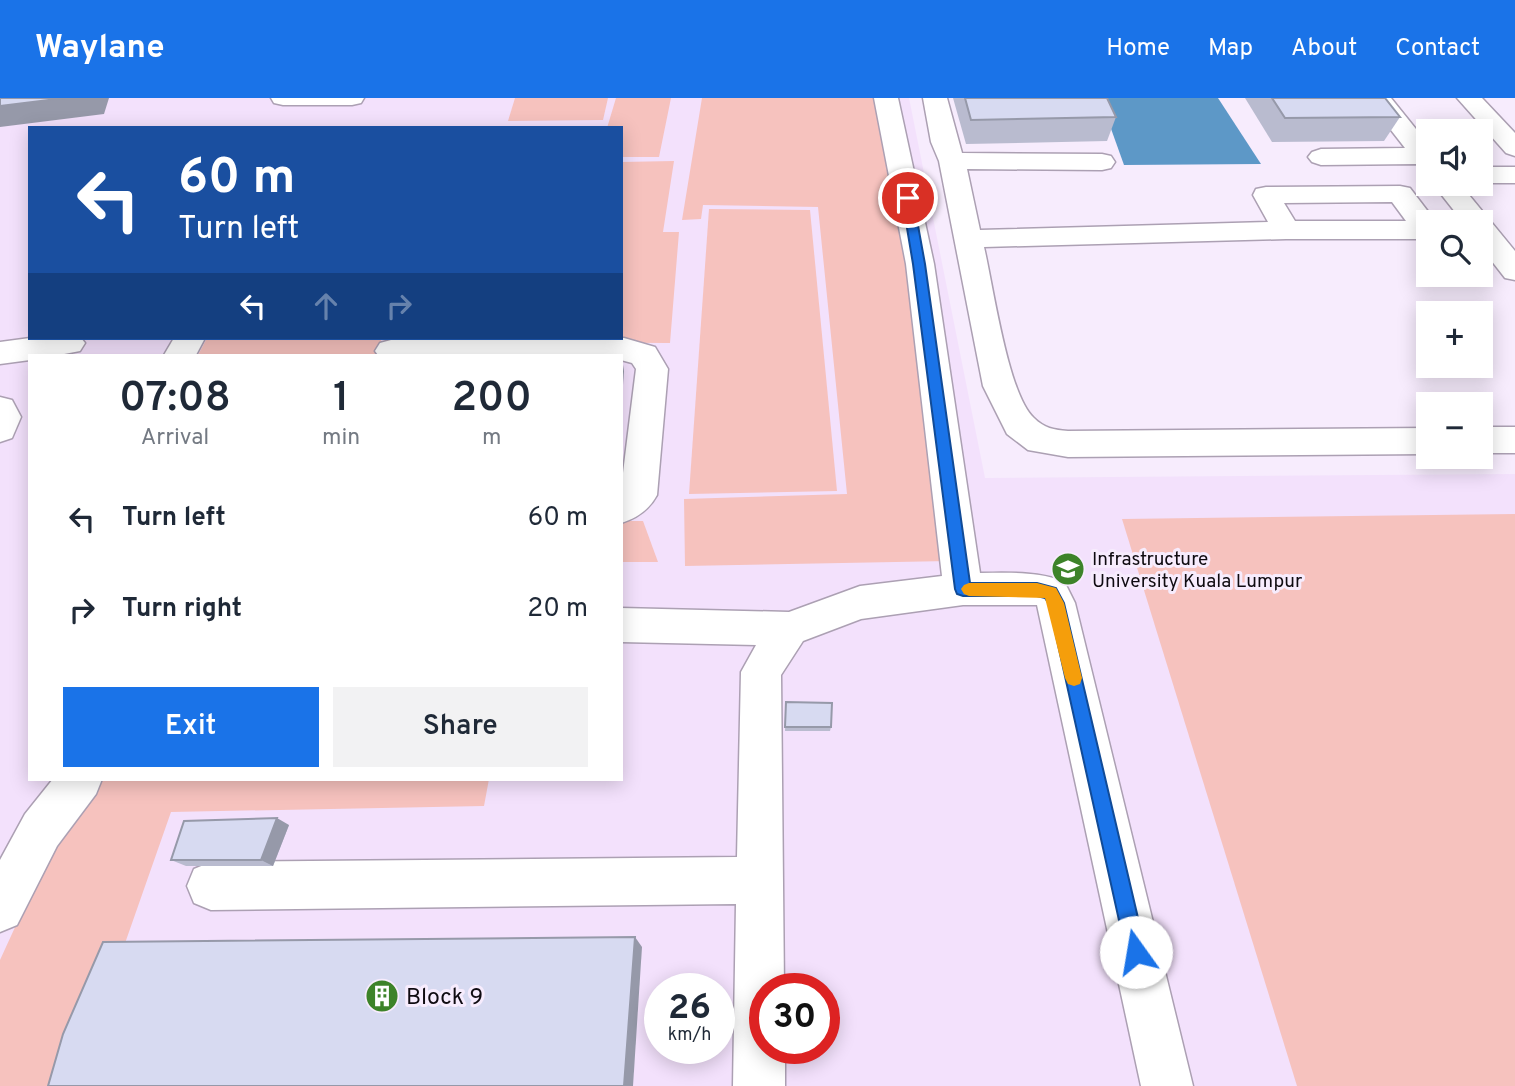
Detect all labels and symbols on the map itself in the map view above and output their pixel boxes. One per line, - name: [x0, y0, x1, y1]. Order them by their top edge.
- pin: [878, 168, 938, 228]
- place label: Infrastructure University Kuala Lumpur: [1092, 548, 1303, 594]
- school or university icon: Infrastructure University Kuala Lumpur: [1049, 550, 1087, 588]
- position arrow: [1099, 915, 1173, 989]
- speed limit sign: 30: [749, 973, 840, 1064]
- building icon: Block 9: [363, 977, 401, 1015]
- place label: Block 9: [406, 984, 483, 1013]

